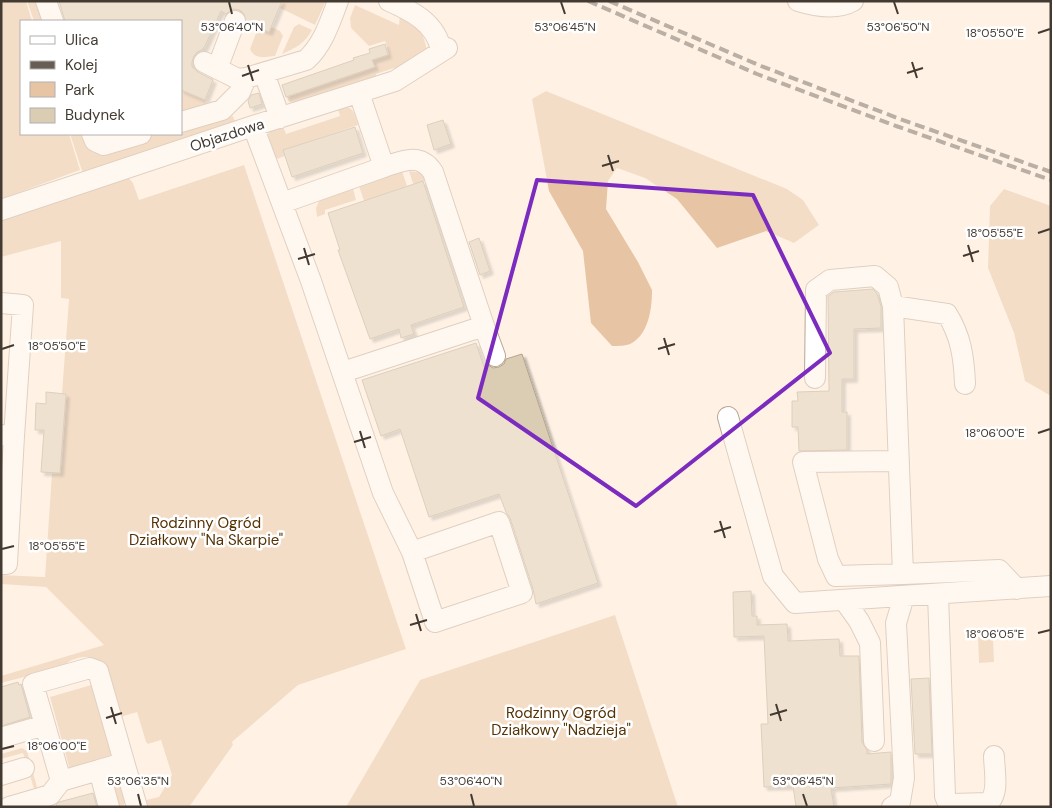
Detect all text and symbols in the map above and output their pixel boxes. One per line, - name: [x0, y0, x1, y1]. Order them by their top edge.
- text: 53°06'40"N: [201, 19, 263, 35]
- text: 53°06'45"N: [534, 19, 596, 35]
- text: 53°06'50"N: [866, 19, 930, 35]
- legend: [20, 20, 182, 135]
- text: 18°05'50"E: [966, 25, 1024, 41]
- text: Ulica: [65, 30, 99, 50]
- text: Kolej: [65, 55, 98, 75]
- text: Park: [65, 80, 95, 100]
- text: Budynek: [65, 105, 126, 125]
- street label: Objazdowa: [187, 114, 267, 156]
- text: 18°05'55"E: [967, 225, 1024, 241]
- text: 18°05'50"E: [28, 338, 86, 354]
- text: 18°06'00"E: [965, 425, 1025, 441]
- park label: Rodzinny Ogród Działkowy "Na Skarpie": [129, 513, 283, 550]
- text: 18°05'55"E: [29, 538, 86, 554]
- text: 18°06'05"E: [966, 626, 1024, 642]
- park label: Rodzinny Ogród Działkowy "Nadzieja": [491, 703, 631, 740]
- text: 18°06'00"E: [27, 738, 87, 754]
- text: 53°06'35"N: [107, 773, 169, 789]
- text: 53°06'40"N: [440, 773, 502, 789]
- text: 53°06'45"N: [772, 773, 834, 789]

